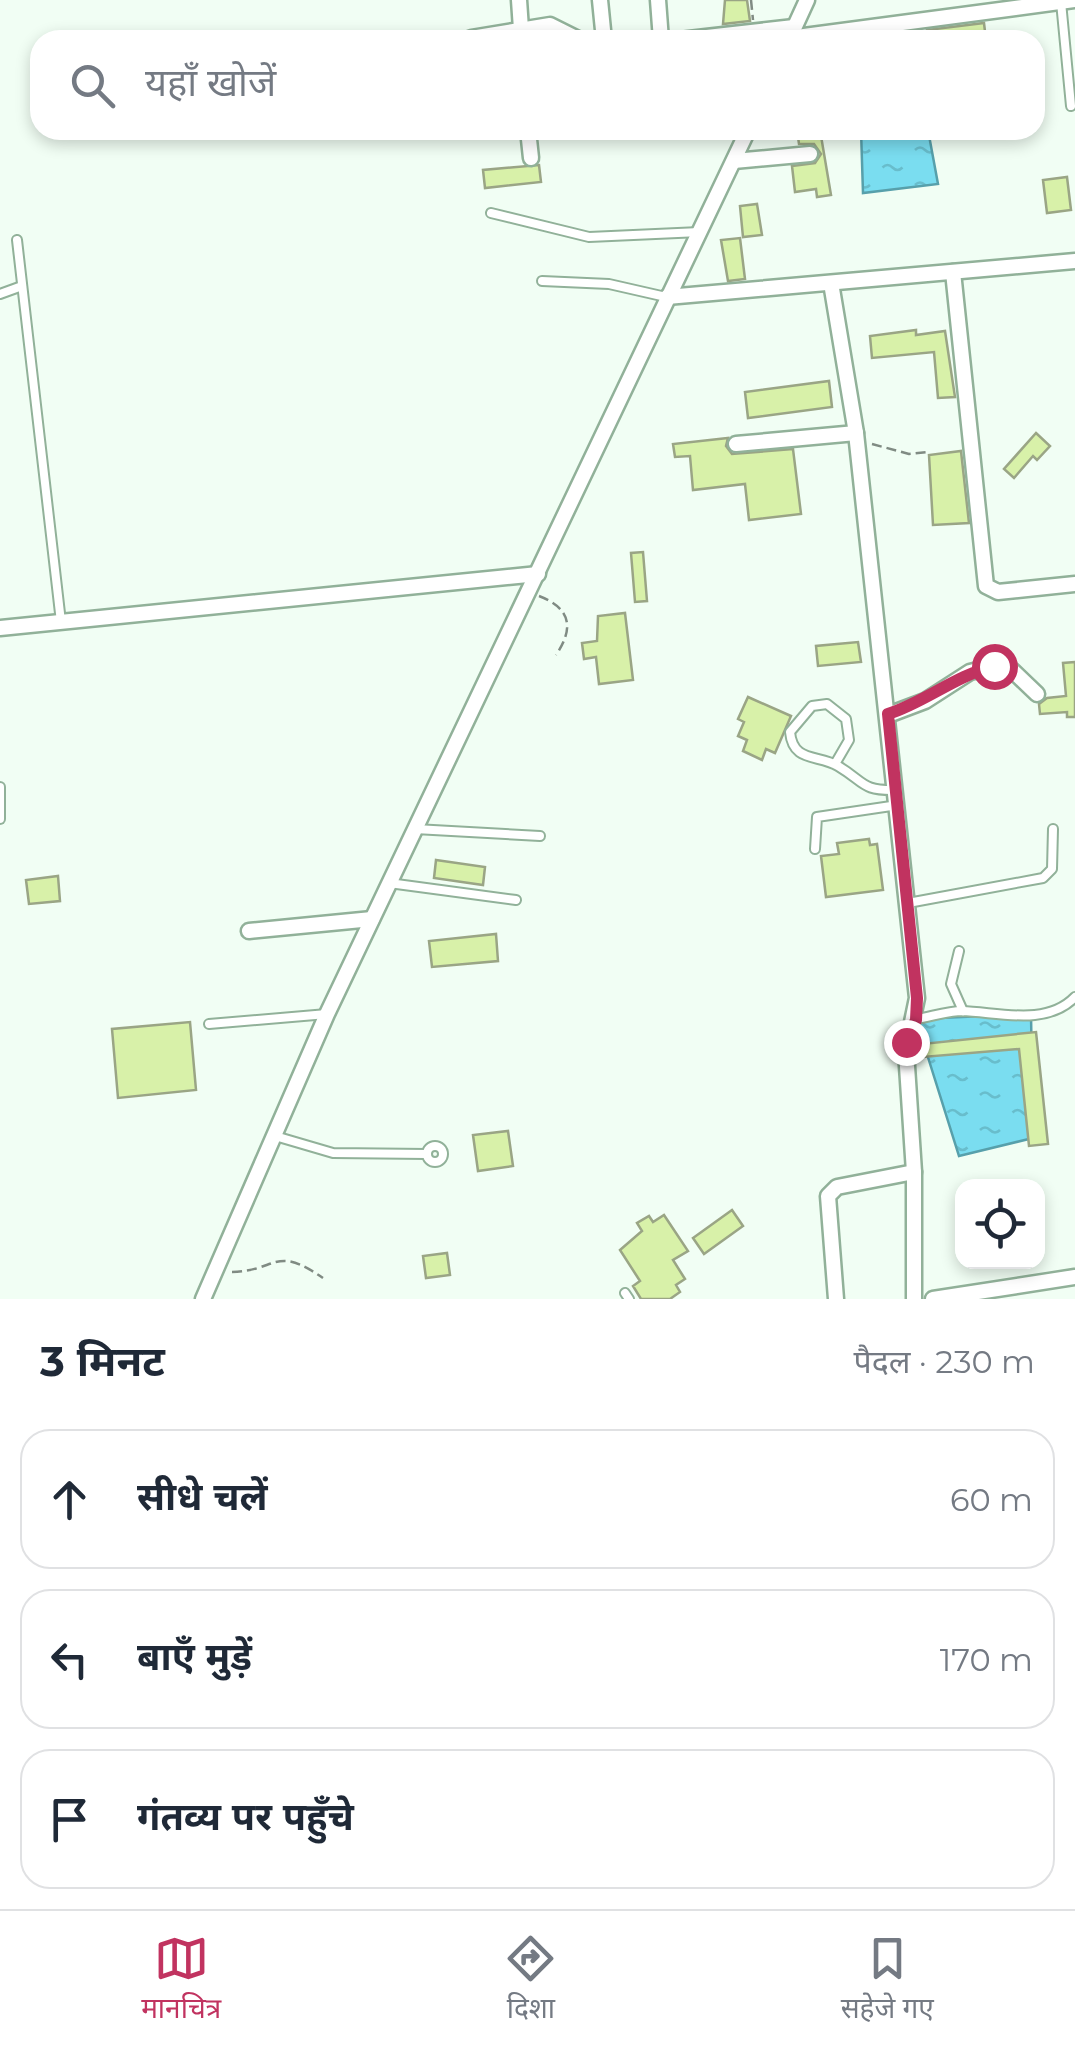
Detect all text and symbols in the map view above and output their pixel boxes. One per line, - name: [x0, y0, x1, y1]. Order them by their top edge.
- search box: [30, 30, 1045, 140]
- icon: search: [65, 58, 120, 113]
- text: यहाँ खोजें: [145, 59, 276, 106]
- route start: [972, 644, 1018, 690]
- route end: [884, 1020, 930, 1066]
- map controls: [955, 1179, 1045, 1269]
- button: locate: [955, 1179, 1045, 1269]
- text: 3 मिनट: [40, 1335, 165, 1387]
- text: पैदल · 230 m: [854, 1342, 1035, 1381]
- icon: ahead: [42, 1472, 97, 1527]
- text: सीधे चलें: [137, 1473, 268, 1520]
- text: 60 m: [950, 1480, 1033, 1519]
- icon: left: [42, 1632, 97, 1687]
- text: बाएँ मुड़ें: [137, 1633, 252, 1680]
- text: 170 m: [940, 1640, 1033, 1679]
- icon: arrive: [42, 1792, 97, 1847]
- text: गंतव्य पर पहुँचे: [137, 1793, 354, 1840]
- tab: मानचित्र: [141, 1931, 221, 2029]
- tab: दिशा: [503, 1931, 558, 2029]
- tab: सहेजे गए: [841, 1931, 934, 2029]

